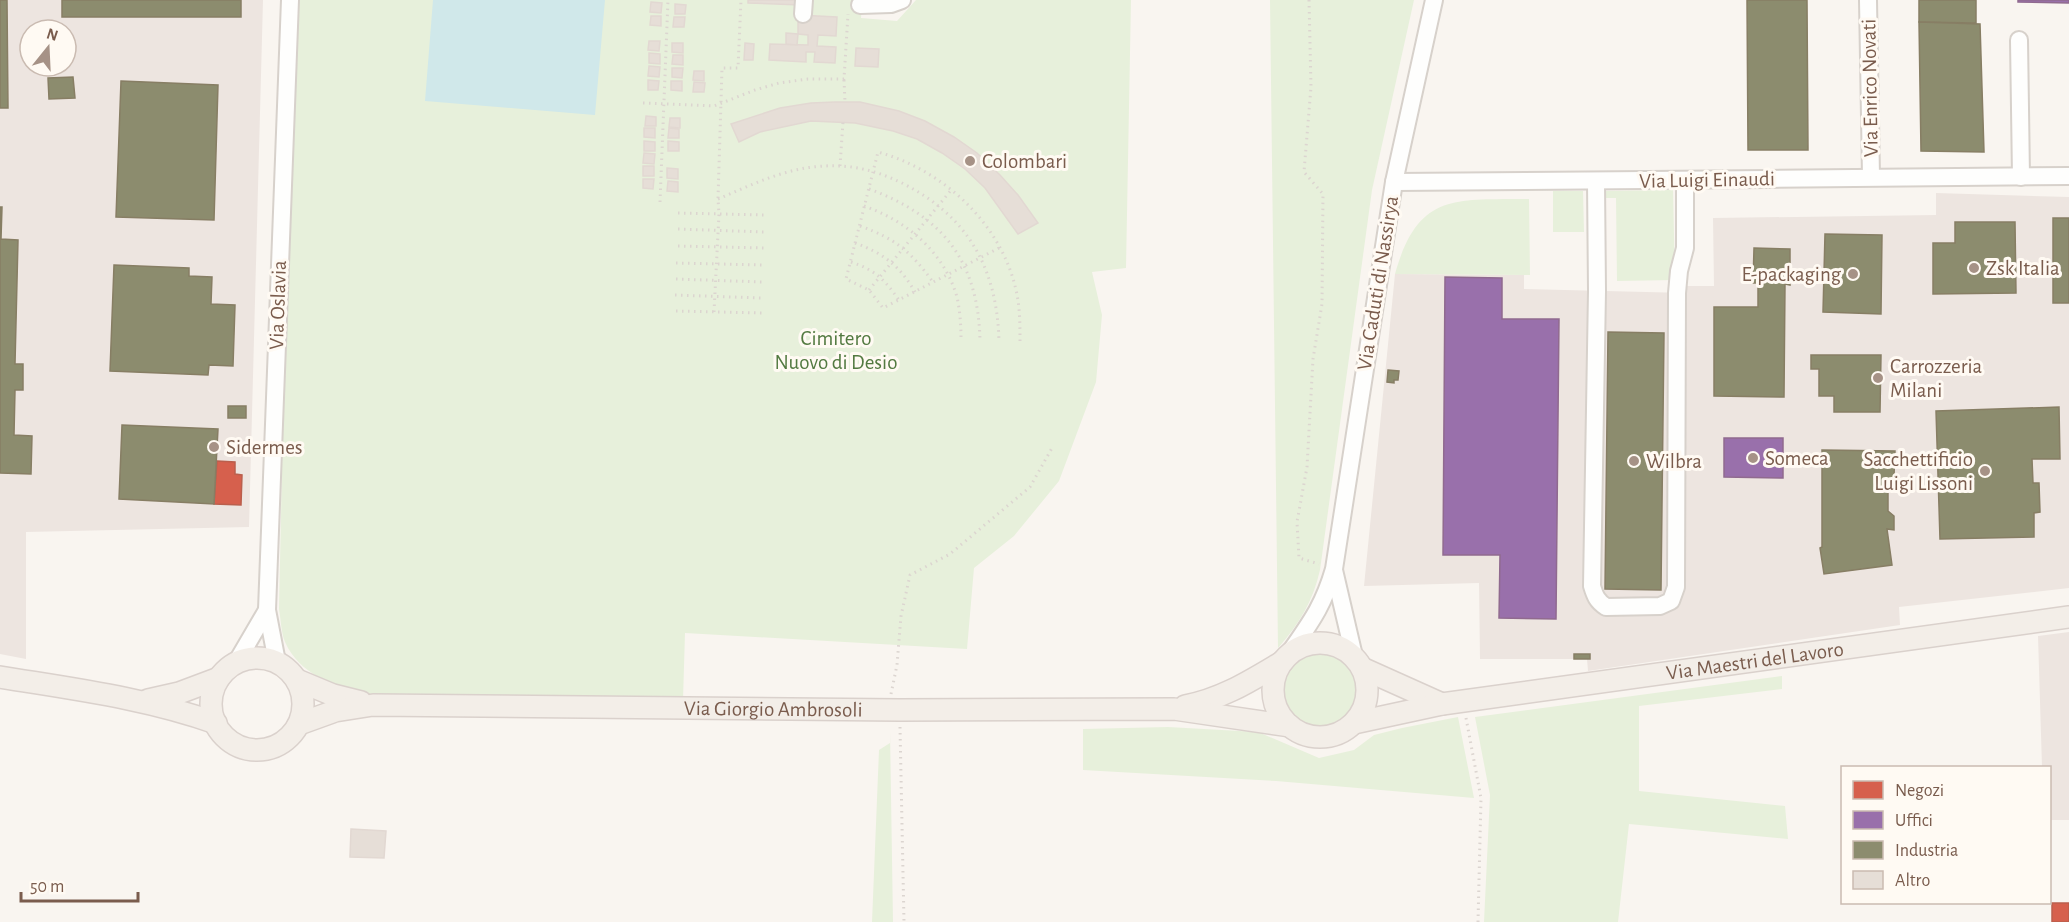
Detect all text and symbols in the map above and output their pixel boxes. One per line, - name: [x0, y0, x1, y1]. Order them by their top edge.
- north arrow: [18, 18, 78, 78]
- street label: Via Enrico Novati: [1858, 19, 1882, 157]
- text: N: [45, 25, 60, 44]
- place label: Colombari: [982, 151, 1067, 172]
- marker: Colombari: [963, 154, 977, 168]
- street label: Via Luigi Einaudi: [1639, 168, 1775, 192]
- street label: Via Caduti di Nassirya: [1354, 194, 1402, 372]
- place label: Zsk Italia: [1986, 258, 2060, 279]
- street label: Via Oslavia: [266, 260, 290, 350]
- marker: Zsk Italia: [1967, 261, 1981, 275]
- place label: E-packaging: [1741, 264, 1842, 285]
- marker: E-packaging: [1846, 267, 1860, 281]
- park label: Cimitero Nuovo di Desio: [774, 328, 898, 373]
- place label: Carrozzeria Milani: [1890, 356, 1983, 401]
- marker: Carrozzeria Milani: [1871, 371, 1885, 385]
- place label: Sidermes: [226, 437, 303, 458]
- marker: Sidermes: [207, 440, 221, 454]
- place label: Someca: [1765, 448, 1829, 469]
- place label: Sacchettificio Luigi Lissoni: [1863, 449, 1973, 494]
- place label: Wilbra: [1646, 451, 1702, 472]
- marker: Someca: [1746, 451, 1760, 465]
- marker: Wilbra: [1627, 454, 1641, 468]
- marker: Sacchettificio Luigi Lissoni: [1978, 464, 1992, 478]
- street label: Via Maestri del Lavoro: [1665, 638, 1845, 683]
- street label: Via Giorgio Ambrosoli: [684, 697, 863, 720]
- legend: [1841, 766, 2051, 904]
- text: Negozi: [1895, 782, 1944, 800]
- text: Uffici: [1895, 812, 1933, 830]
- text: Industria: [1895, 842, 1958, 860]
- scale bar: [21, 865, 138, 903]
- text: Altro: [1895, 872, 1930, 890]
- text: 50 m: [30, 878, 64, 896]

